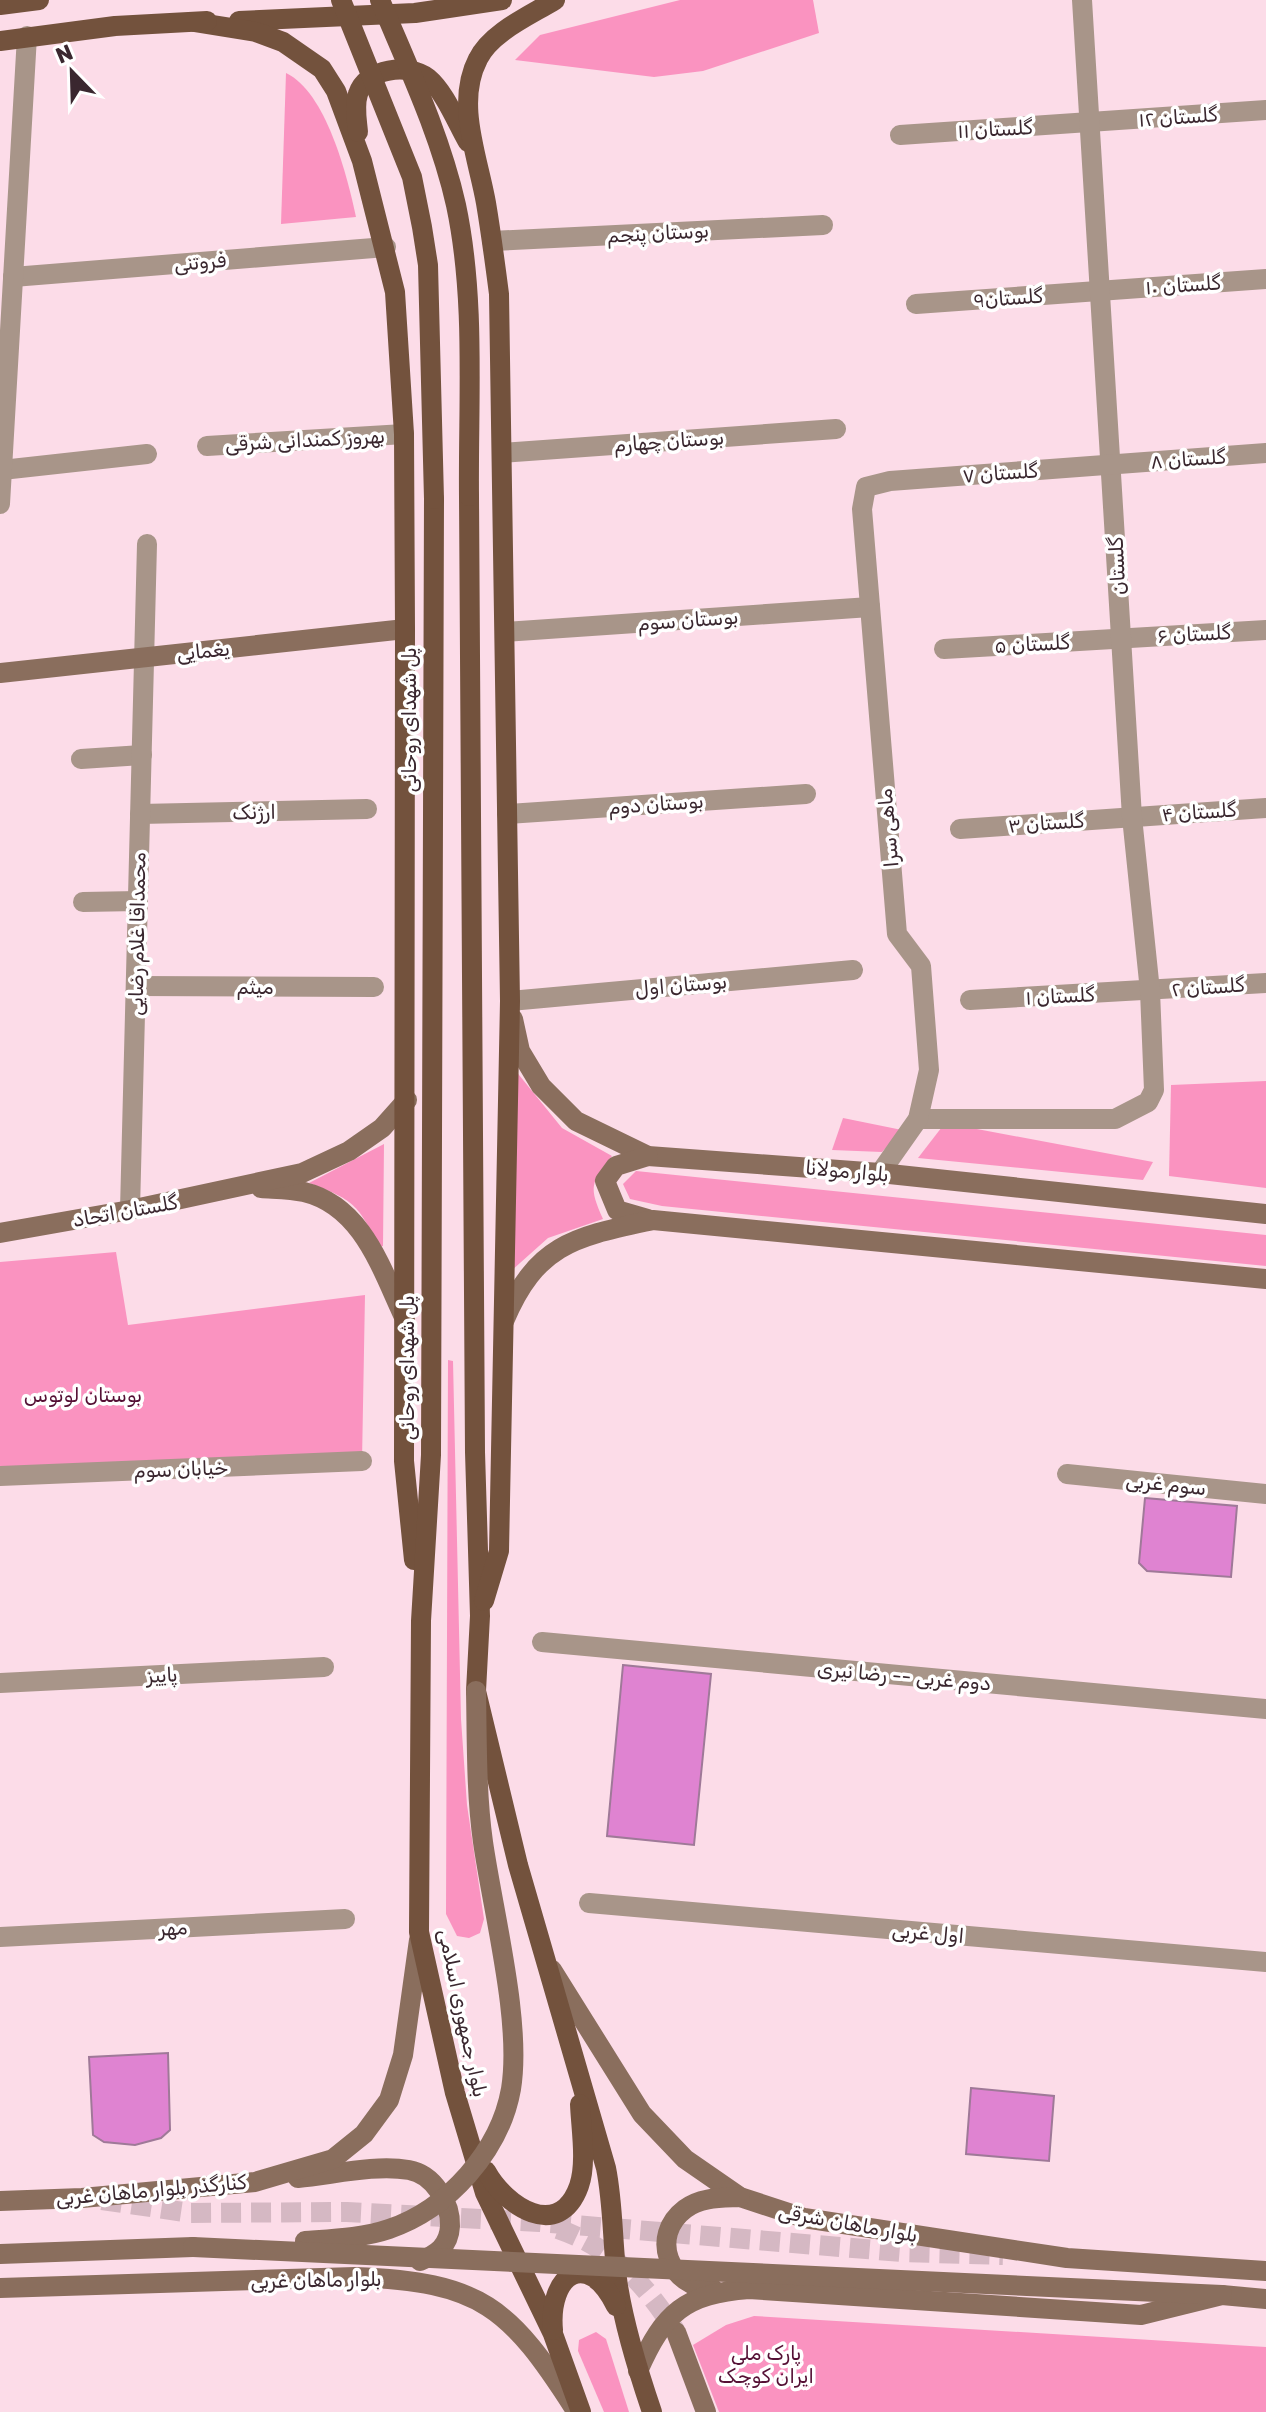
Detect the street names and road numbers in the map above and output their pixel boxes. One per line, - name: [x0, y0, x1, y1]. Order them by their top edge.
- street label: گلستان ۱۲: [1138, 102, 1218, 132]
- street label: گلستان ۱۱: [957, 115, 1033, 143]
- street label: بوستان پنجم: [606, 218, 710, 250]
- street label: فروتنی: [173, 248, 227, 276]
- street label: گلستان ۱۰: [1144, 270, 1222, 300]
- street label: گلستان۹: [972, 284, 1044, 312]
- street label: بهروز کمندانی شرقی: [224, 424, 386, 456]
- street label: بوستان چهارم: [613, 425, 725, 459]
- street label: گلستان ۸: [1149, 444, 1227, 474]
- street label: گلستان ۷: [961, 458, 1039, 488]
- street label: گلستان: [1103, 536, 1131, 596]
- street label: بوستان سوم: [637, 605, 739, 637]
- street label: گلستان ۶: [1156, 620, 1232, 648]
- street label: گلستان ۵: [994, 630, 1070, 658]
- street label: یغمایی: [175, 636, 231, 666]
- street label: پل شهدای روحانی: [397, 648, 423, 793]
- street label: ماهی سرا: [873, 788, 903, 868]
- street label: بوستان دوم: [608, 789, 704, 821]
- street label: گلستان ۴: [1161, 797, 1237, 827]
- street label: ارژنک: [232, 800, 276, 824]
- street label: گلستان ۳: [1007, 808, 1085, 838]
- street label: محمداقا غلام رضایی: [124, 852, 152, 1016]
- street label: بوستان اول: [634, 969, 728, 1001]
- street label: گلستان ۲: [1171, 972, 1245, 1002]
- street label: میثم: [236, 975, 274, 1000]
- street label: گلستان ۱: [1025, 982, 1095, 1010]
- street label: بلوار مولانا: [804, 1155, 890, 1187]
- street label: گلستان اتحاد: [71, 1190, 179, 1232]
- street label: پل شهدای روحانی: [395, 1296, 421, 1441]
- street label: خیابان سوم: [133, 1455, 229, 1485]
- street label: سوم غربی: [1124, 1468, 1207, 1502]
- street label: دوم غربی -- رضا نیری: [816, 1656, 992, 1698]
- street label: پاییز: [145, 1662, 178, 1690]
- street label: مهر: [157, 1915, 188, 1941]
- street label: اول غربی: [891, 1918, 965, 1948]
- street label: بلوار جمهوری اسلامی: [433, 1927, 493, 2099]
- street label: کنارگذر بلوار ماهان غربی: [55, 2170, 247, 2210]
- street label: بلوار ماهان شرقی: [776, 2199, 920, 2247]
- street label: بلوار ماهان غربی: [250, 2267, 382, 2293]

